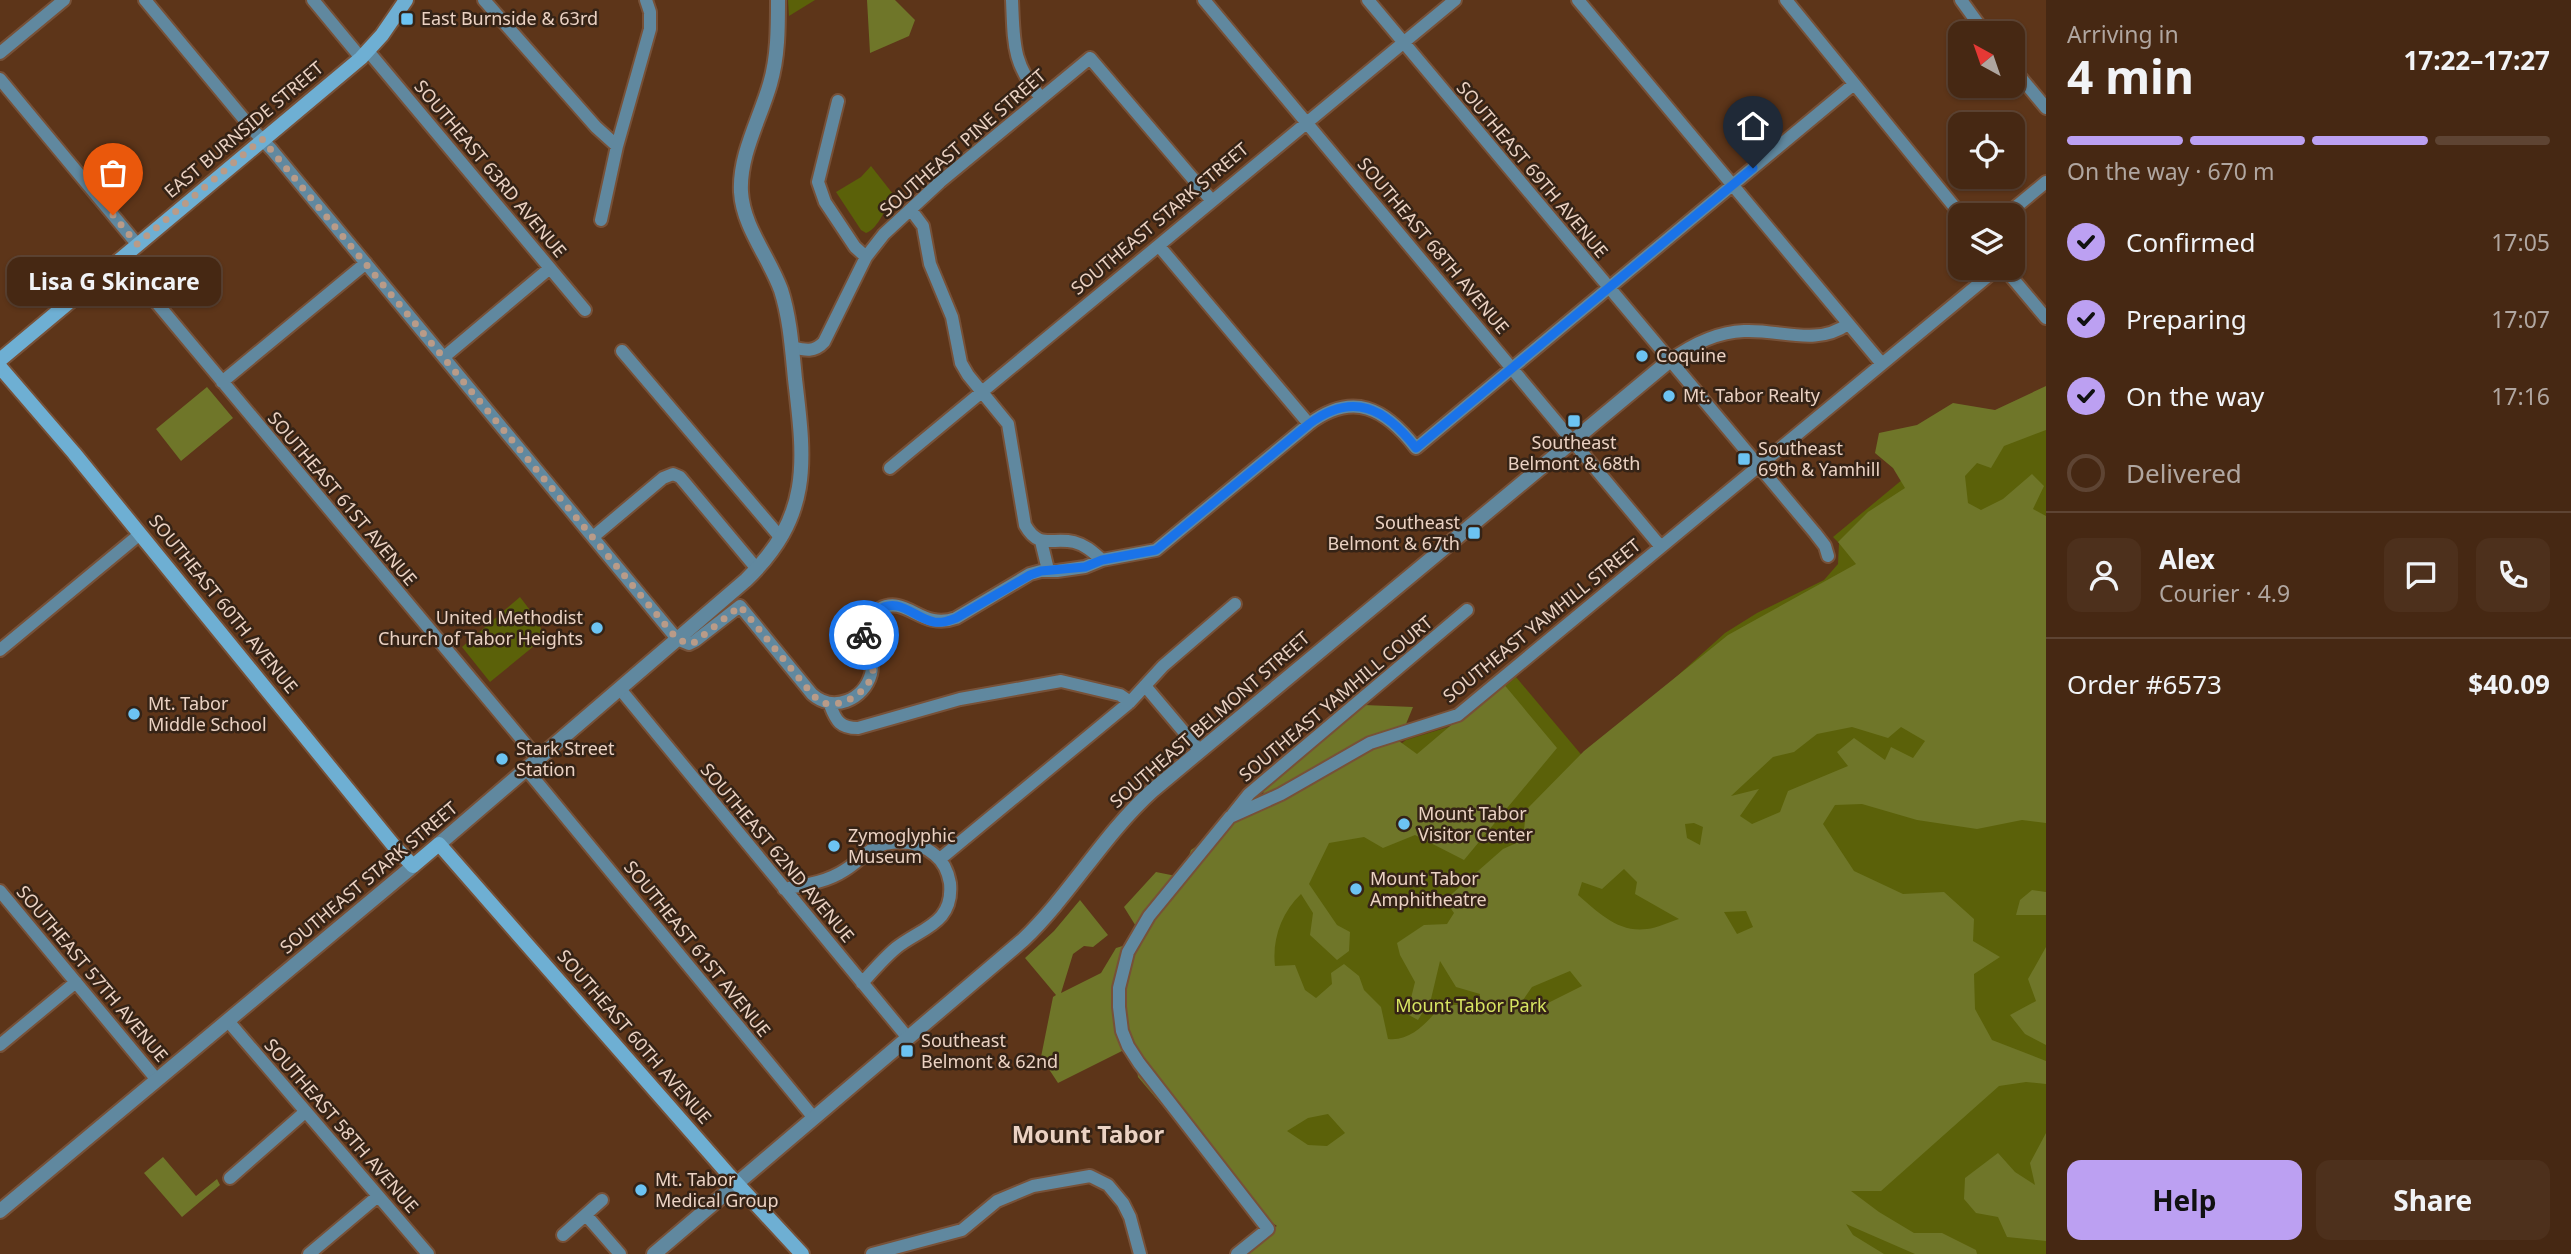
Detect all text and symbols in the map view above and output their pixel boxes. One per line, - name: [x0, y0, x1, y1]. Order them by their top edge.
- place label: East Burnside & 63rd: [421, 6, 598, 30]
- marker: East Burnside & 63rd: [399, 11, 415, 27]
- text: Arriving in: [2067, 18, 2179, 50]
- north arrow: [1948, 21, 2025, 98]
- map controls: [1948, 21, 2025, 280]
- text: 17:22–17:27: [2403, 42, 2550, 78]
- text: 4 min: [2067, 45, 2194, 107]
- street label: EAST BURNSIDE STREET: [159, 56, 328, 203]
- street label: SOUTHEAST PINE STREET: [874, 63, 1051, 221]
- street label: SOUTHEAST 63RD AVENUE: [409, 75, 572, 262]
- street label: SOUTHEAST 69TH AVENUE: [1452, 76, 1614, 263]
- pin: [1723, 96, 1783, 168]
- icon: home: [1734, 107, 1772, 145]
- button: locate: [1948, 112, 2025, 189]
- street label: SOUTHEAST STARK STREET: [1066, 137, 1253, 300]
- pin: [83, 143, 143, 215]
- street label: SOUTHEAST 68TH AVENUE: [1353, 152, 1515, 339]
- icon: bag: [94, 154, 132, 192]
- text: On the way · 670 m: [2067, 155, 2274, 187]
- button: layers: [1948, 203, 2025, 280]
- icon: check: [2067, 223, 2105, 261]
- text: Confirmed: [2126, 224, 2256, 260]
- text: 17:05: [2491, 226, 2550, 258]
- callout: Lisa G Skincare: [6, 257, 220, 306]
- text: Lisa G Skincare: [28, 265, 200, 297]
- icon: check: [2067, 300, 2105, 338]
- text: Preparing: [2126, 301, 2247, 337]
- text: 17:07: [2491, 303, 2550, 335]
- place label: Coquine: [1656, 343, 1726, 367]
- marker: Coquine: [1634, 348, 1650, 364]
- icon: check: [2067, 377, 2105, 415]
- text: On the way: [2126, 378, 2264, 414]
- text: 17:16: [2491, 380, 2550, 412]
- place label: Mt. Tabor Realty: [1683, 383, 1821, 407]
- marker: Mt. Tabor Realty: [1661, 388, 1677, 404]
- street label: SOUTHEAST 61ST AVENUE: [263, 406, 423, 590]
- marker: Southeast Belmont & 68th: [1566, 413, 1582, 429]
- place label: Southeast Belmont & 68th: [1508, 430, 1640, 475]
- place label: Southeast 69th & Yamhill: [1758, 436, 1880, 481]
- marker: Southeast 69th & Yamhill: [1736, 451, 1752, 467]
- text: Delivered: [2126, 455, 2242, 491]
- street label: SOUTHEAST 60TH AVENUE: [144, 509, 303, 698]
- place label: Southeast Belmont & 67th: [1327, 510, 1460, 555]
- marker: Southeast Belmont & 67th: [1466, 525, 1482, 541]
- street label: SOUTHEAST YAMHILL STREET: [1438, 533, 1645, 707]
- button: person: [2067, 538, 2141, 612]
- button: chat: [2384, 538, 2458, 612]
- button: phone: [2476, 538, 2550, 612]
- text: Alex: [2159, 541, 2215, 577]
- text: Courier · 4.9: [2159, 577, 2290, 609]
- courier: [829, 600, 899, 670]
- place label: United Methodist Church of Tabor Heights: [378, 605, 583, 650]
- street label: SOUTHEAST YAMHILL COURT: [1233, 610, 1437, 786]
- icon: bike: [845, 616, 883, 654]
- marker: United Methodist Church of Tabor Heights: [589, 620, 605, 636]
- street label: SOUTHEAST BELMONT STREET: [1104, 626, 1314, 813]
- text: Order #6573: [2067, 666, 2222, 702]
- text: $40.09: [2468, 666, 2550, 702]
- place label: Mt. Tabor Middle School: [148, 691, 267, 736]
- marker: Mt. Tabor Middle School: [126, 706, 142, 722]
- place label: Stark Street Station: [516, 736, 615, 781]
- marker: Stark Street Station: [494, 751, 510, 767]
- street label: SOUTHEAST 62ND AVENUE: [696, 758, 860, 947]
- street label: SOUTHEAST STARK STREET: [275, 796, 462, 959]
- place label: Mount Tabor Visitor Center: [1418, 801, 1534, 846]
- marker: Mount Tabor Visitor Center: [1396, 816, 1412, 832]
- place label: Zymoglyphic Museum: [848, 823, 956, 868]
- marker: Zymoglyphic Museum: [826, 838, 842, 854]
- street label: SOUTHEAST 61ST AVENUE: [619, 855, 776, 1041]
- place label: Mount Tabor Amphitheatre: [1370, 866, 1487, 911]
- street label: SOUTHEAST 57TH AVENUE: [12, 880, 174, 1067]
- marker: Mount Tabor Amphitheatre: [1348, 881, 1364, 897]
- street label: SOUTHEAST 60TH AVENUE: [552, 944, 717, 1129]
- park label: Mount Tabor Park: [1395, 993, 1547, 1017]
- place label: Southeast Belmont & 62nd: [921, 1028, 1058, 1073]
- street label: SOUTHEAST 58TH AVENUE: [259, 1033, 424, 1218]
- marker: Southeast Belmont & 62nd: [899, 1043, 915, 1059]
- district label: Mount Tabor: [1012, 1117, 1165, 1150]
- button: Help: [2067, 1160, 2302, 1240]
- button: Share: [2316, 1160, 2550, 1240]
- place label: Mt. Tabor Medical Group: [655, 1167, 779, 1212]
- marker: Mt. Tabor Medical Group: [633, 1182, 649, 1198]

